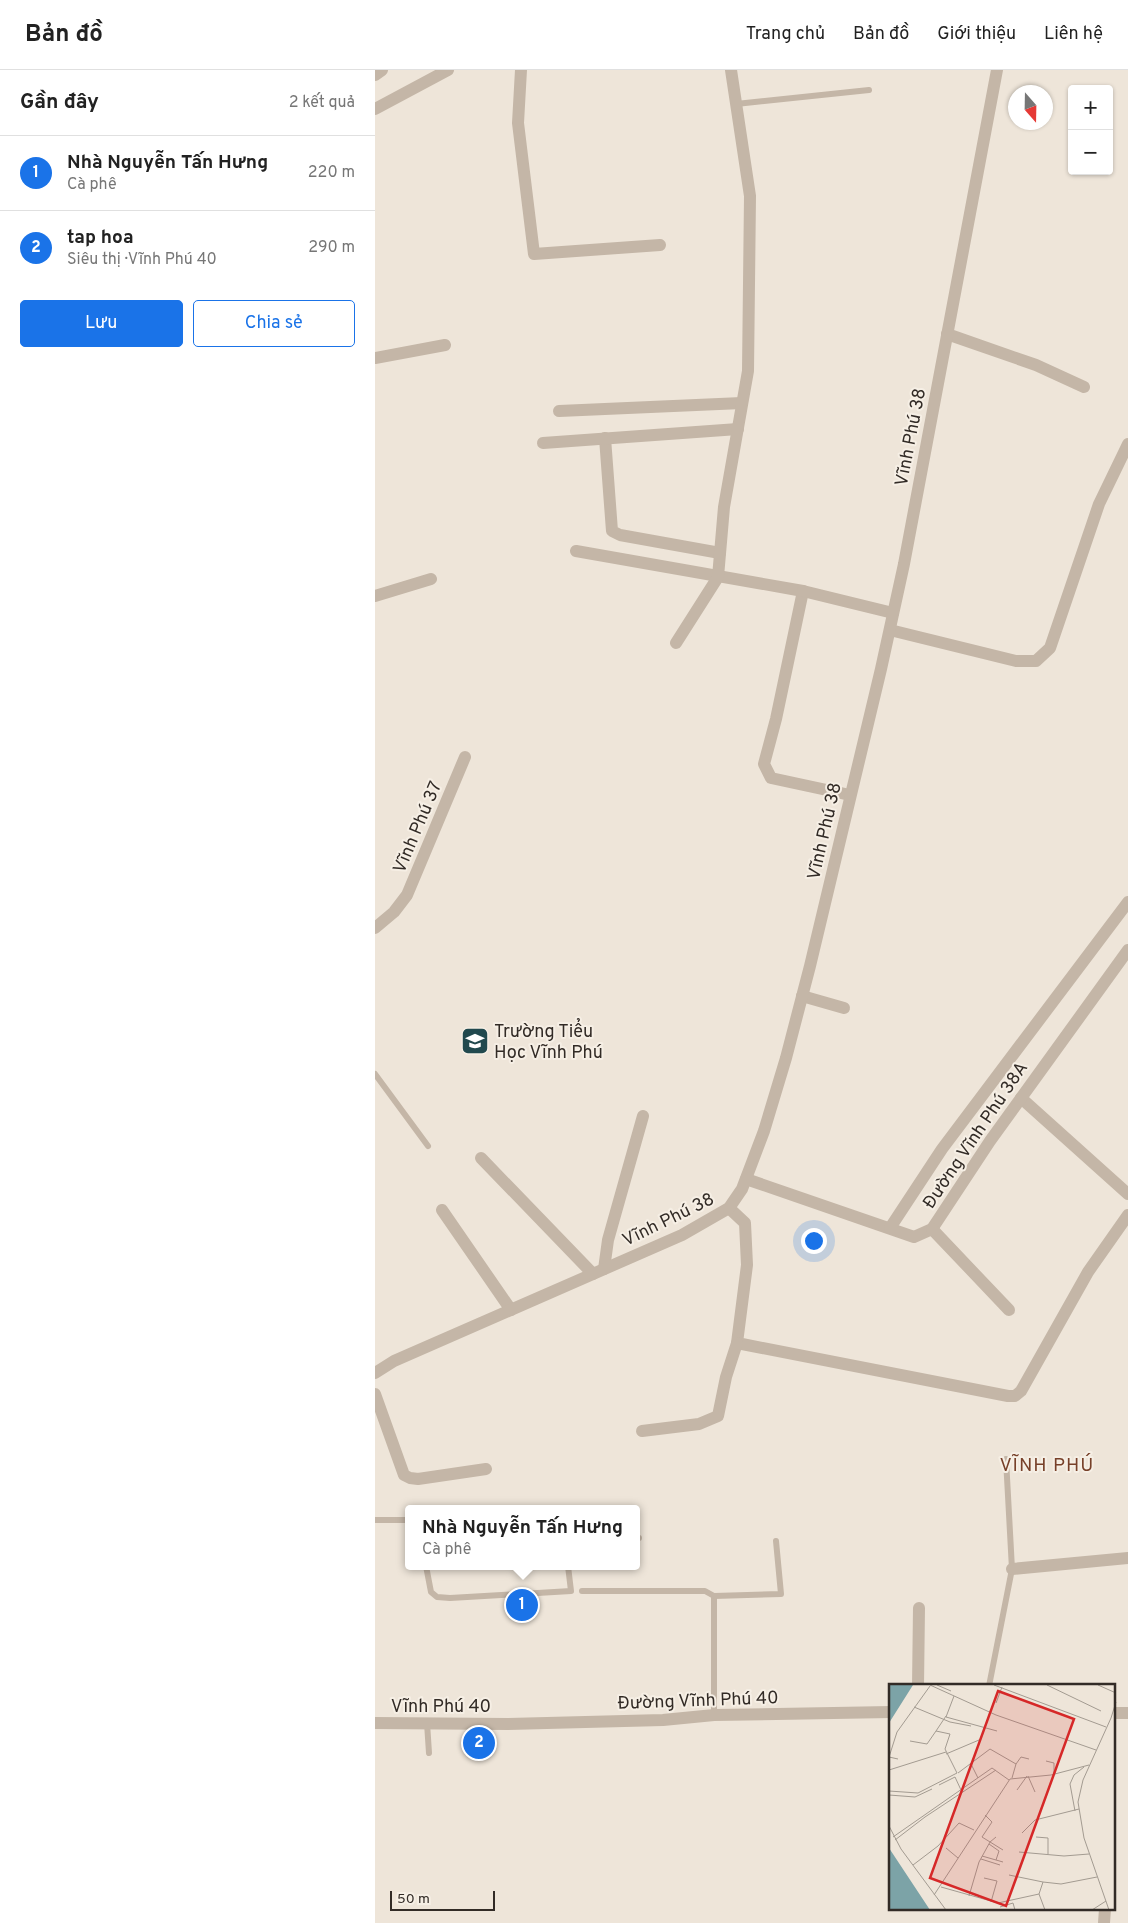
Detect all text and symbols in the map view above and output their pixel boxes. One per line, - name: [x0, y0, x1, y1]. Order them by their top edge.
- text: Bản đồ: [25, 20, 103, 50]
- text: Trang chủ: [746, 23, 825, 46]
- text: Bản đồ: [853, 23, 909, 46]
- text: Giới thiệu: [937, 23, 1016, 46]
- text: Liên hệ: [1044, 23, 1103, 46]
- north arrow: [1008, 85, 1053, 130]
- map controls: [1068, 85, 1113, 175]
- button: +: [1068, 85, 1113, 130]
- text: Gần đây: [20, 89, 99, 116]
- text: 2 kết quả: [289, 93, 355, 113]
- button: −: [1068, 130, 1113, 175]
- text: Nhà Nguyễn Tấn Hưng: [67, 151, 268, 175]
- text: 1: [33, 163, 39, 183]
- text: 220 m: [308, 163, 355, 183]
- text: Cà phê: [67, 175, 117, 195]
- text: tap hoa: [67, 226, 134, 250]
- text: 2: [31, 238, 41, 258]
- text: 290 m: [308, 238, 355, 258]
- text: Siêu thị · Vĩnh Phú 40: [67, 250, 217, 270]
- button: Lưu: [20, 300, 183, 347]
- button: Chia sẻ: [193, 300, 355, 347]
- street label: Vĩnh Phú 38: [891, 386, 932, 488]
- street label: Vĩnh Phú 37: [389, 778, 448, 877]
- street label: Vĩnh Phú 38: [803, 780, 848, 882]
- place label: Trường Tiểu Học Vĩnh Phú: [494, 1017, 603, 1065]
- school or university icon: Trường Tiểu Học Vĩnh Phú: [460, 1026, 490, 1056]
- street label: Đường Vĩnh Phú 38A: [919, 1058, 1034, 1214]
- street label: Vĩnh Phú 38: [619, 1188, 718, 1252]
- your location: [801, 1228, 827, 1254]
- district label: VĨNH PHÚ: [1000, 1453, 1094, 1478]
- popup: [405, 1505, 640, 1570]
- text: Nhà Nguyễn Tấn Hưng: [422, 1516, 623, 1540]
- text: Cà phê: [422, 1540, 471, 1560]
- pin: 1: [506, 1586, 538, 1624]
- inset map: [889, 1684, 1115, 1910]
- street label: Đường Vĩnh Phú 40: [617, 1687, 779, 1716]
- street label: Vĩnh Phú 40: [391, 1696, 491, 1719]
- pin: 2: [463, 1724, 495, 1762]
- scale bar: [390, 1888, 495, 1911]
- text: 50 m: [397, 1891, 430, 1908]

